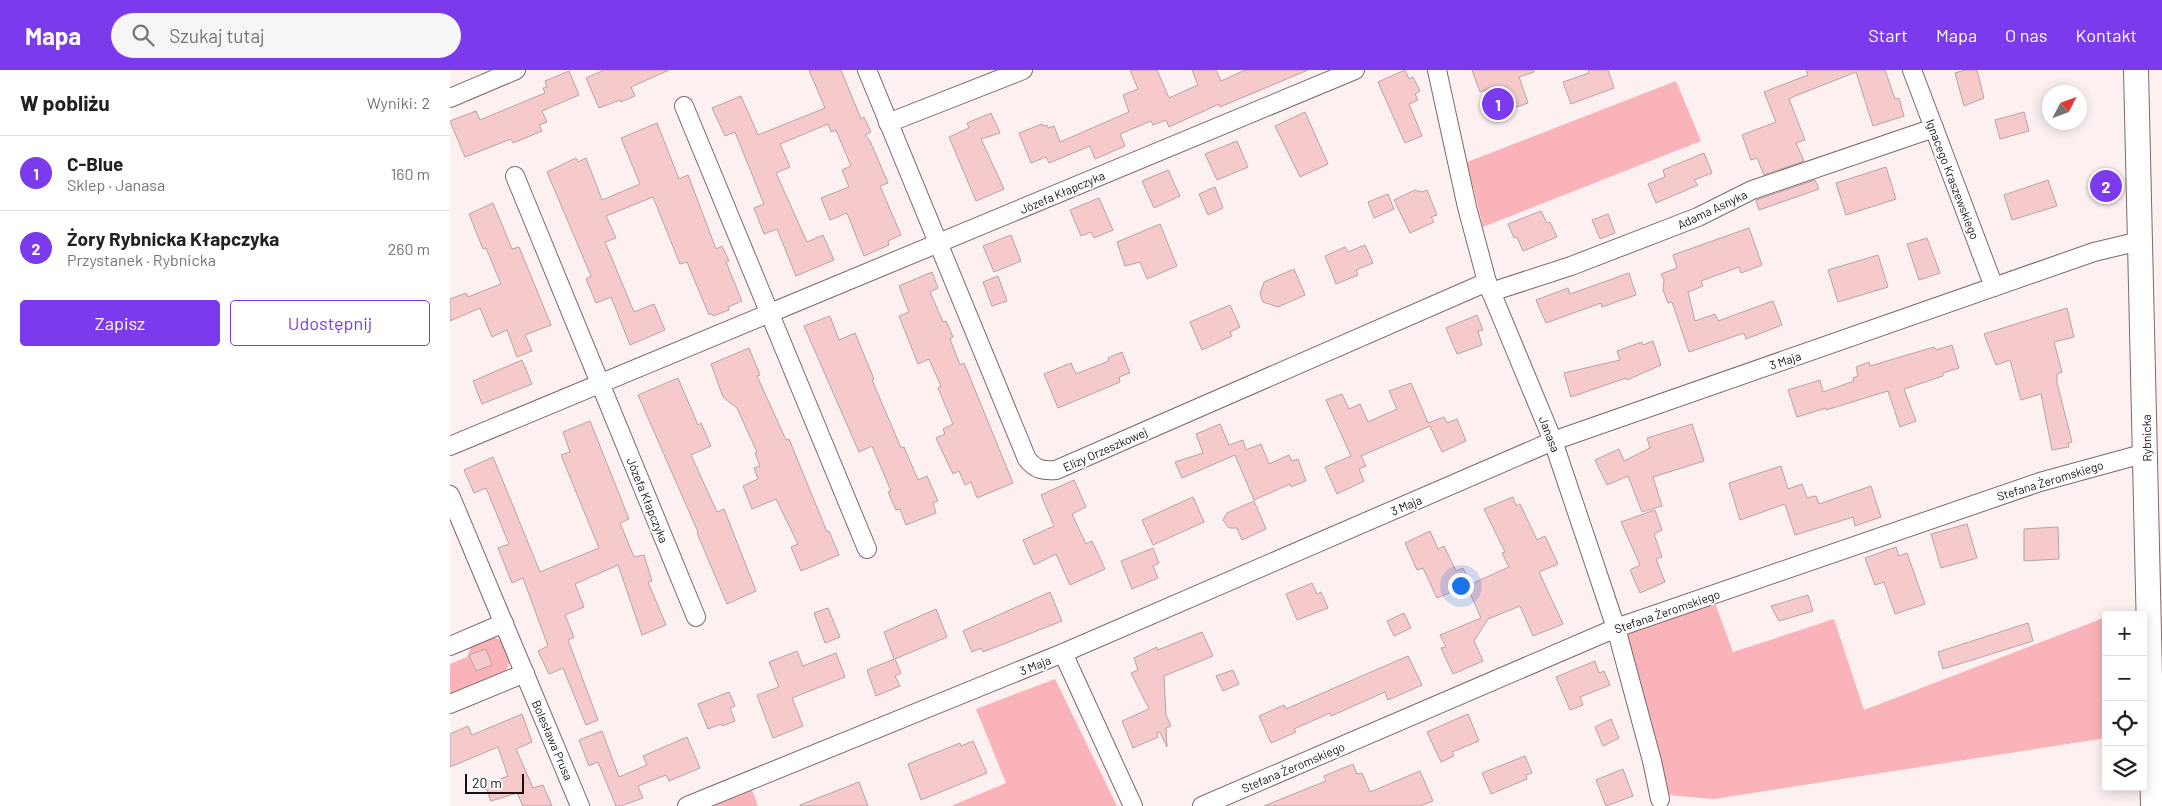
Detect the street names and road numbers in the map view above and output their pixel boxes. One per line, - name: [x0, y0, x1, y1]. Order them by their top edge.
- street label: Ignacego Kraszewskiego: [1924, 117, 1982, 241]
- street label: Józefa Kłapczyka: [1017, 168, 1107, 216]
- street label: Adama Asnyka: [1675, 187, 1749, 231]
- street label: 3 Maja: [1767, 348, 1803, 372]
- street label: Janasa: [1537, 414, 1563, 454]
- street label: Rybnicka: [2139, 414, 2153, 462]
- street label: Elizy Orzeszkowej: [1061, 424, 1149, 474]
- street label: Józefa Kłapczyka: [624, 455, 672, 545]
- street label: Stefana Żeromskiego: [1995, 457, 2105, 503]
- street label: 3 Maja: [1388, 492, 1424, 518]
- street label: Stefana Żeromskiego: [1612, 586, 1722, 636]
- street label: 3 Maja: [1017, 652, 1053, 678]
- street label: Bolesława Prusa: [530, 698, 576, 782]
- street label: Stefana Żeromskiego: [1239, 739, 1347, 795]

